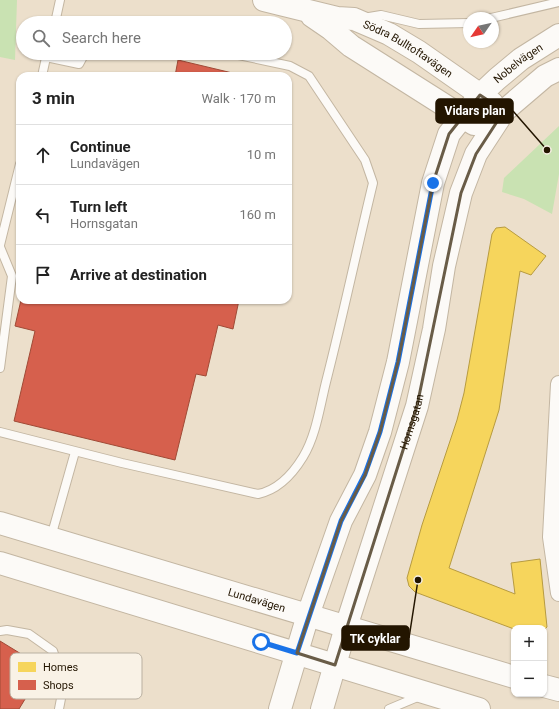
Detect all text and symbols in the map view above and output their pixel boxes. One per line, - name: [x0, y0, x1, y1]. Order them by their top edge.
- north arrow: [463, 12, 499, 48]
- search box: [16, 16, 292, 60]
- street label: Södra Bulltoftavägen: [361, 17, 455, 80]
- icon: search: [30, 27, 52, 49]
- text: Search here: [62, 29, 141, 47]
- street label: Nobelvägen: [491, 41, 545, 86]
- text: 3 min: [32, 88, 75, 108]
- text: Walk · 170 m: [201, 91, 276, 106]
- callout: Vidars plan: [436, 99, 513, 123]
- text: Vidars plan: [445, 104, 506, 118]
- text: Continue: [70, 138, 131, 156]
- icon: ahead: [32, 144, 54, 166]
- text: 10 m: [247, 147, 276, 162]
- text: Lundavägen: [70, 156, 140, 171]
- route end: [424, 174, 442, 192]
- text: Turn left: [70, 198, 127, 216]
- icon: left: [32, 204, 54, 226]
- text: 160 m: [239, 207, 276, 222]
- text: Hornsgatan: [70, 216, 138, 231]
- icon: arrive: [32, 264, 54, 286]
- text: Arrive at destination: [70, 266, 207, 284]
- street label: Hornsgatan: [397, 393, 426, 451]
- street label: Lundavägen: [226, 585, 287, 615]
- map controls: [511, 625, 547, 697]
- button: +: [511, 625, 547, 661]
- callout: TK cyklar: [342, 626, 409, 650]
- text: TK cyklar: [350, 632, 401, 646]
- route start: [252, 633, 270, 651]
- legend: [10, 653, 142, 699]
- text: Homes: [43, 661, 79, 674]
- button: −: [511, 661, 547, 697]
- text: Shops: [43, 679, 74, 692]

